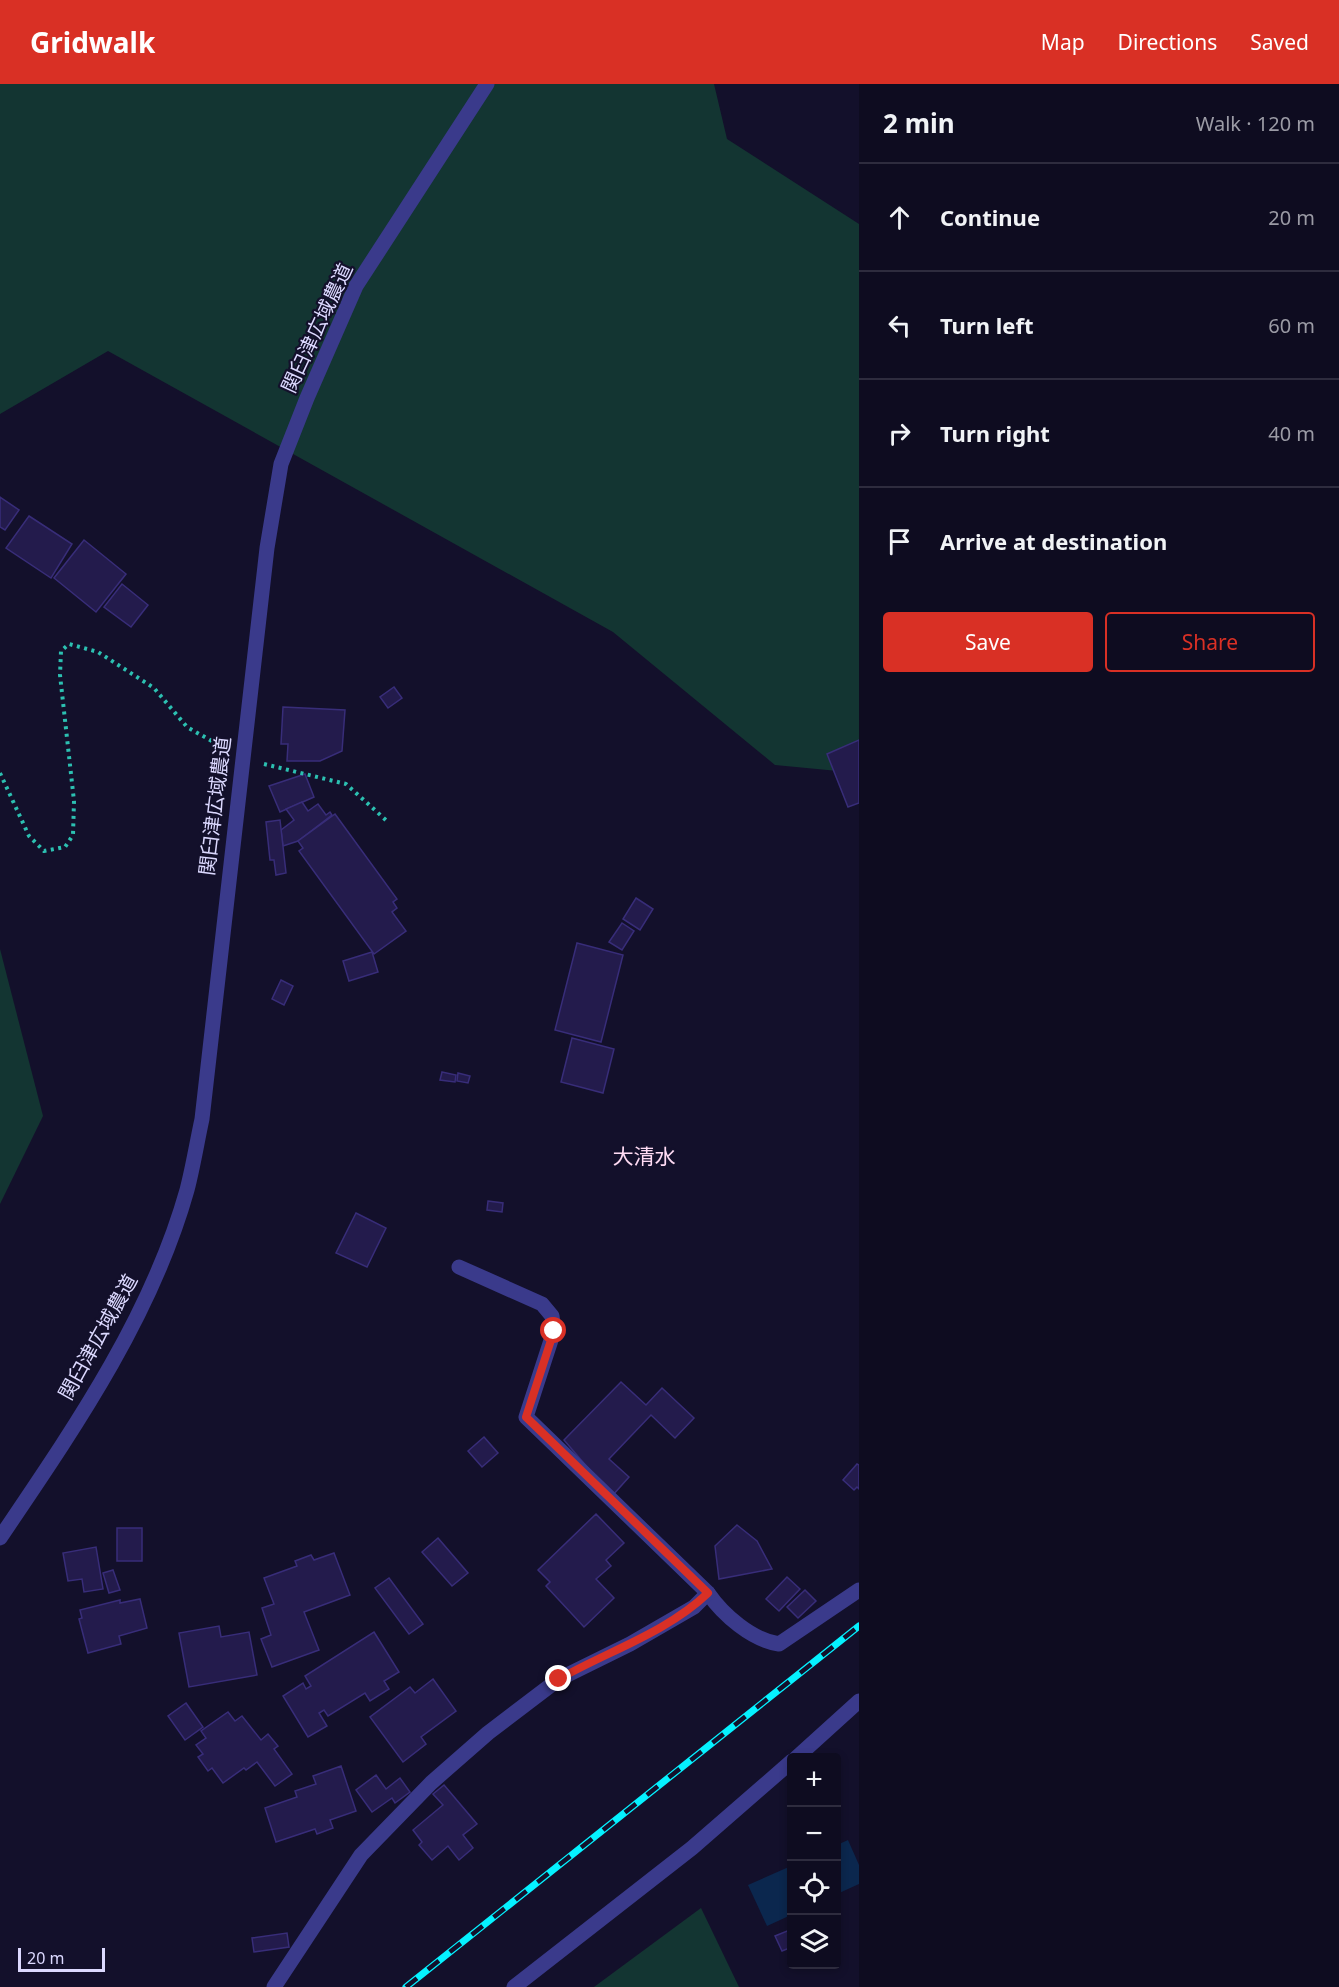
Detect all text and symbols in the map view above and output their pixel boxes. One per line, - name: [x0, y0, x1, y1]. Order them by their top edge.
- text: Gridwalk: [30, 23, 155, 61]
- text: Map: [1041, 28, 1085, 56]
- text: Directions: [1118, 28, 1217, 56]
- text: Saved: [1250, 28, 1309, 56]
- text: 2 min: [883, 105, 955, 141]
- text: Walk · 120 m: [1196, 110, 1315, 137]
- icon: ahead: [883, 201, 916, 234]
- text: Continue: [940, 202, 1040, 232]
- text: 20 m: [1268, 204, 1315, 231]
- street label: 関臼津広域農道: [275, 259, 358, 397]
- icon: left: [883, 309, 916, 342]
- text: Turn left: [940, 310, 1034, 340]
- text: 60 m: [1268, 312, 1315, 339]
- icon: right: [883, 417, 916, 450]
- text: Turn right: [940, 418, 1050, 448]
- text: 40 m: [1268, 420, 1315, 447]
- icon: arrive: [883, 525, 916, 558]
- text: Arrive at destination: [940, 526, 1167, 556]
- button: Save: [883, 612, 1093, 672]
- button: Share: [1105, 612, 1315, 672]
- street label: 関臼津広域農道: [193, 735, 236, 877]
- district label: 大清水: [613, 1142, 676, 1170]
- street label: 関臼津広域農道: [52, 1269, 143, 1405]
- route start: [540, 1317, 566, 1343]
- route end: [545, 1665, 571, 1691]
- map controls: [787, 1753, 841, 1969]
- button: +: [787, 1753, 841, 1807]
- button: −: [787, 1807, 841, 1861]
- button: locate: [787, 1861, 841, 1915]
- button: layers: [787, 1915, 841, 1969]
- scale bar: [18, 1945, 105, 1972]
- text: 20 m: [27, 1947, 64, 1969]

